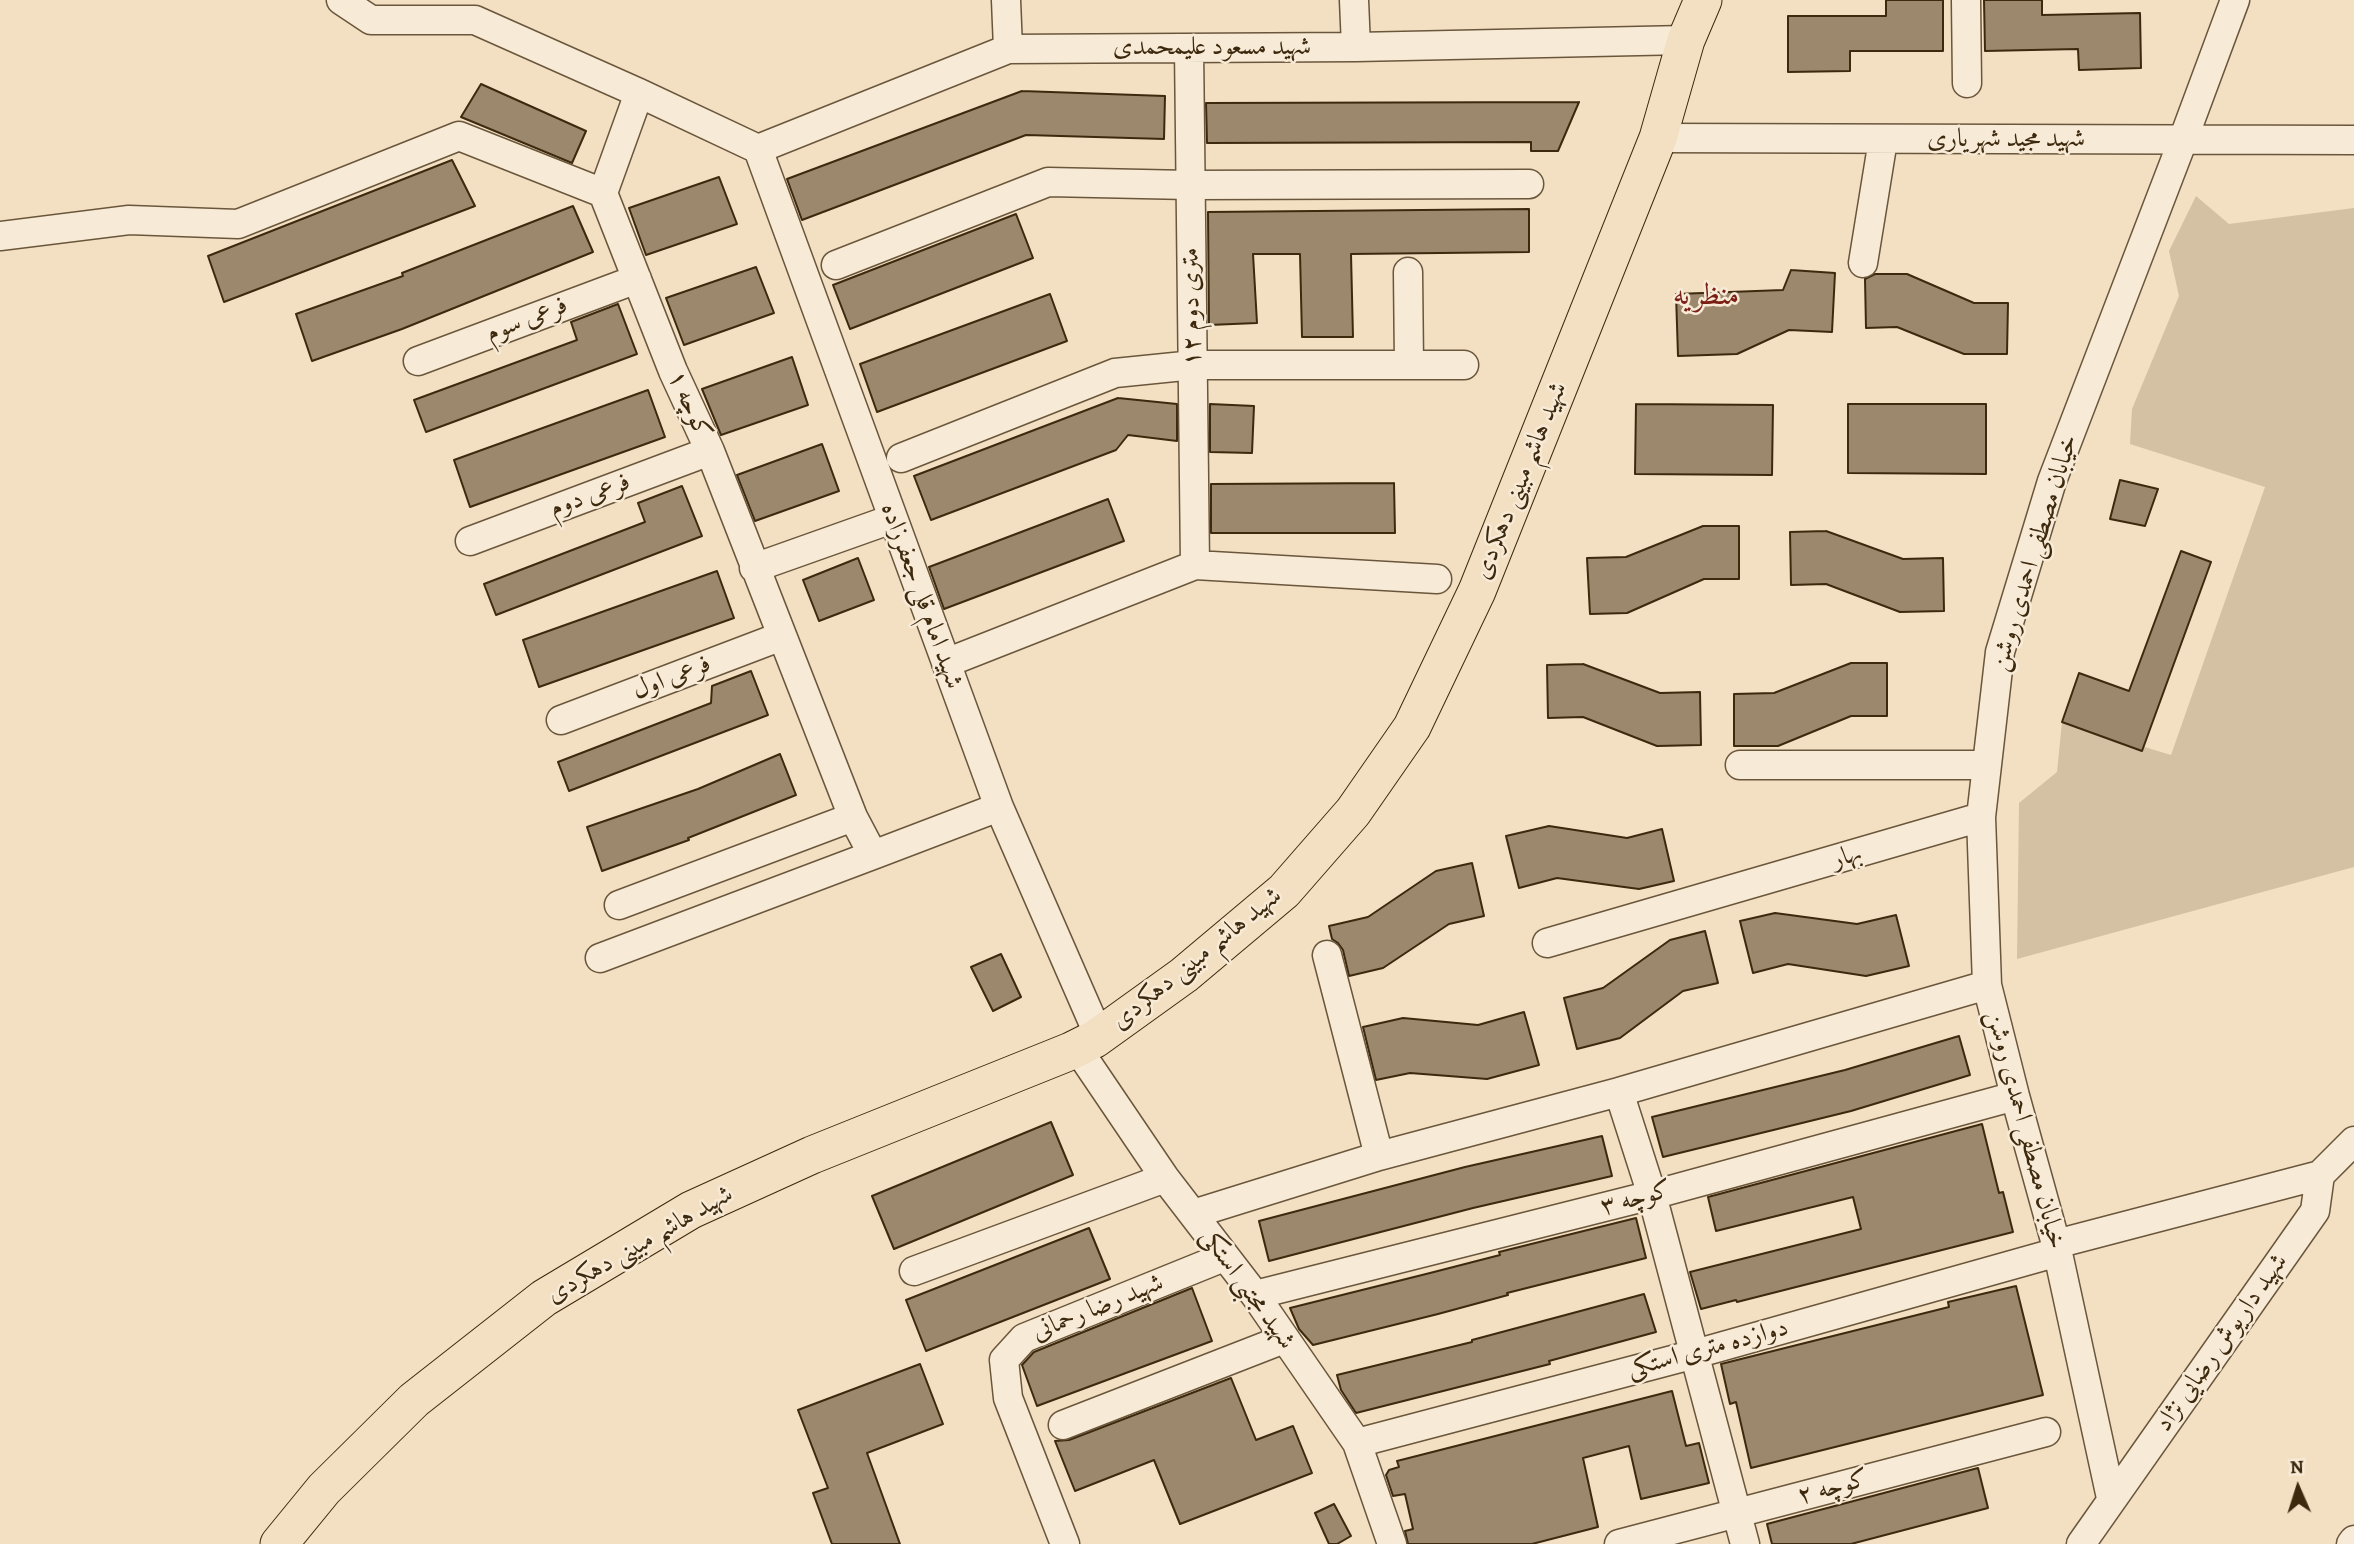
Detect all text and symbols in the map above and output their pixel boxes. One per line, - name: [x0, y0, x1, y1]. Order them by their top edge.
- street label: شهید مسعود علیمحمدی: [1113, 32, 1311, 64]
- street label: شهید مجید شهریاری: [1927, 124, 2085, 156]
- street label: ۱۲ متری دوم: [1175, 247, 1209, 367]
- district label: منظریه: [1673, 279, 1739, 315]
- street label: فرعی سوم: [482, 290, 572, 350]
- street label: کوچه ۱: [660, 366, 718, 444]
- street label: شهید هاشم مبینی دهکردی: [1467, 378, 1575, 584]
- street label: خیابان مصطفی احمدی روشن: [1984, 431, 2086, 675]
- street label: فرعی دوم: [545, 467, 635, 525]
- street label: شهید امام قلی جعفرزاده: [873, 499, 969, 693]
- street label: فرعی اول: [628, 649, 716, 707]
- street label: بهار: [1828, 838, 1866, 876]
- street label: شهید هاشم مبینی دهکردی: [1106, 881, 1288, 1037]
- street label: خیابان مصطفی احمدی روشن: [1978, 1007, 2072, 1253]
- street label: کوچه ۳: [1597, 1175, 1675, 1223]
- street label: شهید هاشم مبینی دهکردی: [541, 1179, 739, 1311]
- street label: شهید مجتبی استکی: [1193, 1222, 1301, 1356]
- street label: شهید داریوش رضایی نژاد: [2149, 1248, 2295, 1438]
- street label: شهید رضا رحمانی: [1028, 1268, 1168, 1348]
- street label: دوازده متری استکی: [1624, 1312, 1792, 1386]
- north arrow: [2263, 1453, 2333, 1523]
- text: N: [2289, 1454, 2304, 1480]
- street label: کوچه ۲: [1794, 1464, 1872, 1512]

